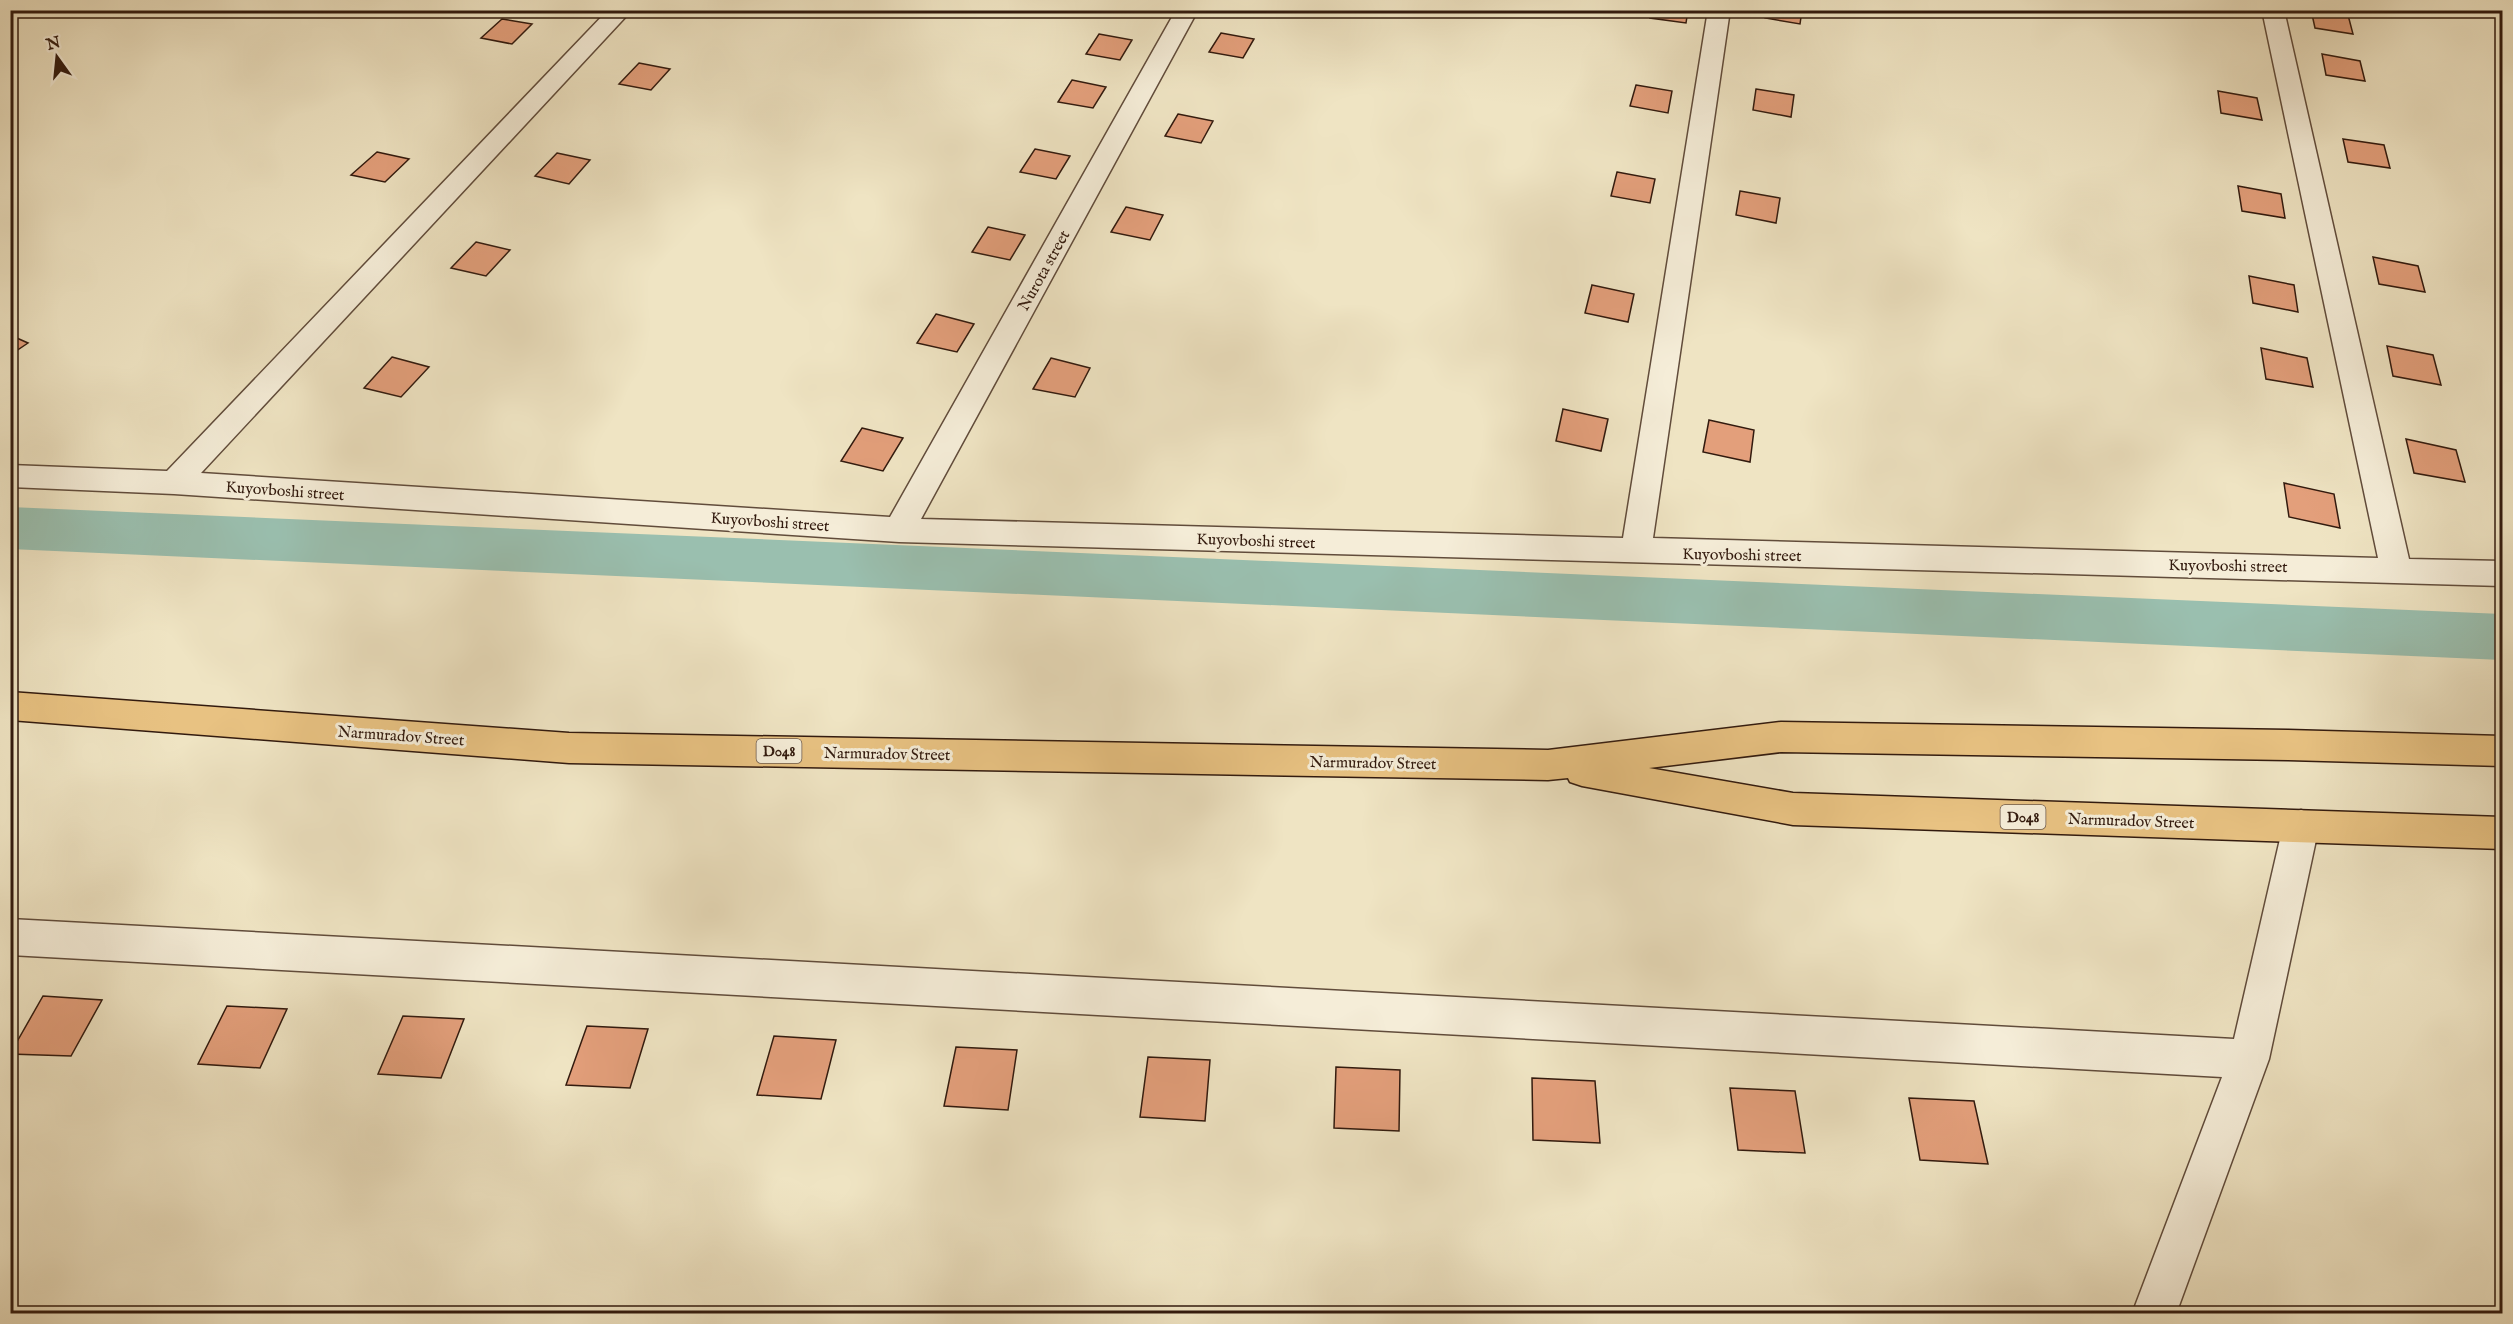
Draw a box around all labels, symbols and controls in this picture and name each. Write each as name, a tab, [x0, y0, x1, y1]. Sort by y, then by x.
north arrow	[27, 27, 87, 87]
text: N	[43, 33, 63, 56]
street label: Nurota street	[1014, 227, 1075, 315]
street label: Kuyovboshi street	[225, 478, 346, 506]
street label: Kuyovboshi street	[710, 509, 831, 537]
street label: Kuyovboshi street	[1196, 530, 1316, 554]
street label: Kuyovboshi street	[1682, 545, 1802, 567]
street label: Kuyovboshi street	[2168, 556, 2288, 578]
street label: Narmuradov Street	[337, 723, 465, 751]
road number: D048	[756, 739, 802, 763]
street label: Narmuradov Street	[823, 744, 951, 766]
street label: Narmuradov Street	[1309, 753, 1437, 775]
road number: D048	[2000, 805, 2046, 829]
street label: Narmuradov Street	[2067, 810, 2195, 834]

